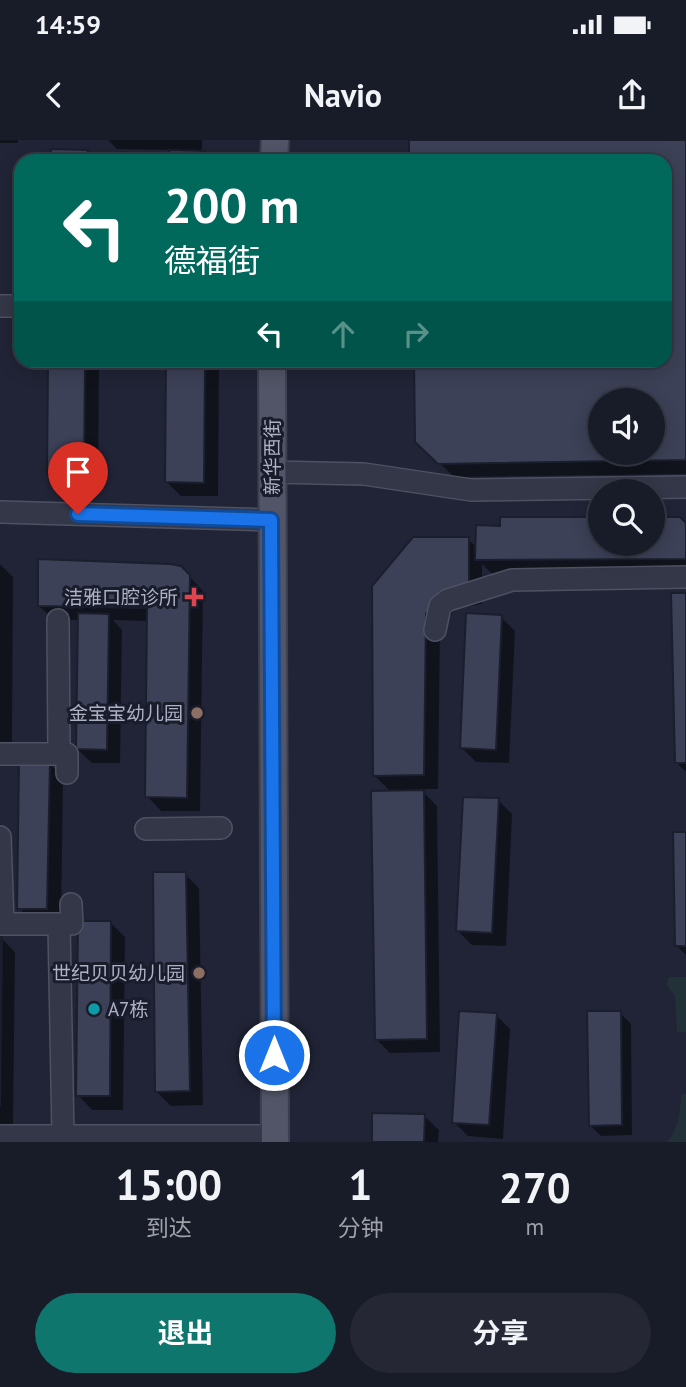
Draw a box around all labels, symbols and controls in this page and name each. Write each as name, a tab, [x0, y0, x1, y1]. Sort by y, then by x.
text: 14:59	[35, 8, 101, 41]
text: Navio	[304, 74, 382, 116]
icon: back	[35, 76, 73, 114]
icon: share	[613, 76, 651, 114]
text: 200 m	[164, 173, 299, 237]
icon: left	[49, 182, 140, 273]
text: 德福街	[164, 239, 260, 281]
icon: left	[251, 315, 289, 353]
icon: ahead	[324, 315, 362, 353]
icon: right	[397, 315, 435, 353]
map controls	[588, 388, 665, 556]
button: sound	[588, 388, 665, 465]
street label: 新华西街	[260, 419, 284, 495]
pin	[48, 442, 108, 514]
icon: arrive	[59, 453, 97, 491]
button: search	[588, 479, 665, 556]
place label: 洁雅口腔诊所	[64, 585, 178, 609]
marker: 洁雅口腔诊所	[184, 587, 204, 607]
place label: 金宝宝幼儿园	[69, 701, 183, 725]
marker: 金宝宝幼儿园	[189, 705, 205, 721]
place label: 世纪贝贝幼儿园	[52, 961, 185, 985]
marker: 世纪贝贝幼儿园	[191, 965, 207, 981]
place label: A7栋	[108, 997, 148, 1021]
marker: A7栋	[86, 1001, 102, 1017]
position arrow	[237, 1018, 311, 1092]
text: 15:00	[115, 1157, 222, 1212]
text: 1	[349, 1157, 372, 1212]
text: 270	[499, 1160, 570, 1215]
text: m	[525, 1212, 544, 1241]
text: 到达	[146, 1213, 192, 1242]
text: 分钟	[338, 1213, 384, 1242]
button: 退出	[35, 1293, 336, 1373]
button: 分享	[350, 1293, 651, 1373]

